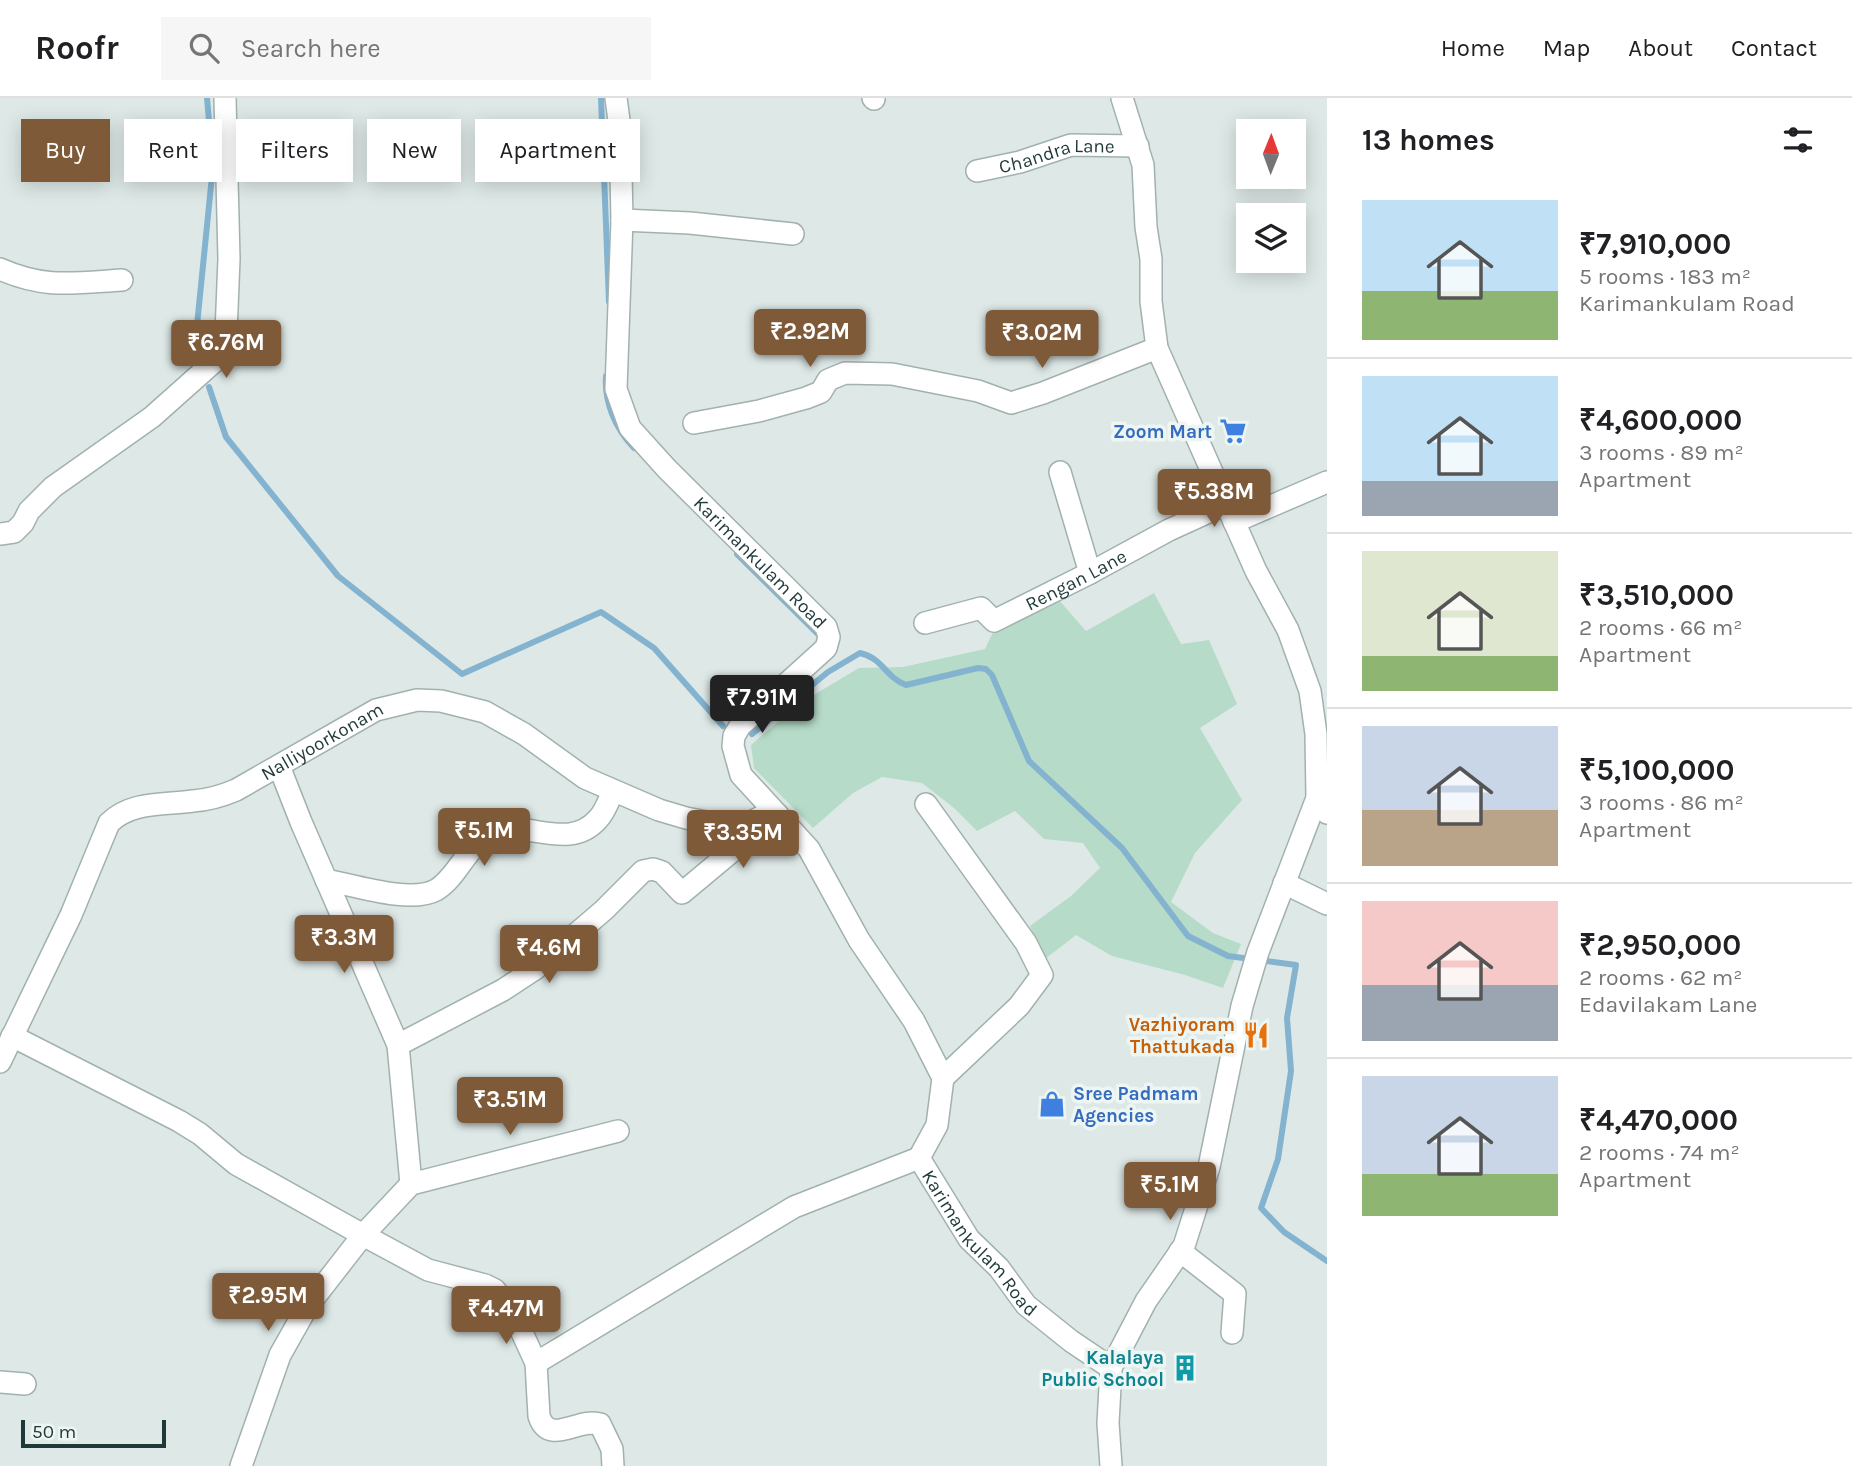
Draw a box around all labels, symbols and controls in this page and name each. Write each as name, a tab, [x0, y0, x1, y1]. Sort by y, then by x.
search box	[161, 17, 651, 80]
text: Roofr	[35, 29, 119, 67]
icon: search	[185, 29, 223, 67]
text: Search here	[241, 33, 381, 64]
text: Home	[1441, 34, 1505, 62]
text: Map	[1543, 34, 1590, 62]
text: About	[1628, 34, 1693, 62]
text: Contact	[1731, 34, 1817, 62]
chip: Buy	[21, 119, 110, 182]
chip: Rent	[124, 119, 222, 182]
chip: Filters	[236, 119, 353, 182]
chip: New	[367, 119, 461, 182]
chip: Apartment	[475, 119, 640, 182]
north arrow	[1236, 119, 1306, 189]
map controls	[1236, 119, 1306, 273]
icon: filters	[1779, 121, 1817, 159]
text: 13 homes	[1362, 122, 1495, 158]
street label: Chandra Lane	[997, 135, 1115, 178]
button: layers	[1236, 203, 1306, 273]
text: ₹7,910,000	[1579, 226, 1731, 262]
icon: home	[1418, 228, 1502, 312]
text: 5 rooms · 183 m²	[1579, 263, 1751, 290]
text: Karimankulam Road	[1579, 290, 1795, 317]
pin: ₹2.92M	[753, 310, 867, 369]
pin: ₹3.02M	[985, 310, 1099, 370]
text: ₹2.92M	[770, 318, 850, 345]
text: ₹3.02M	[1002, 319, 1082, 346]
pin: ₹6.76M	[169, 320, 283, 380]
text: ₹6.76M	[187, 329, 265, 356]
text: ₹4,600,000	[1579, 402, 1742, 438]
icon: home	[1418, 404, 1502, 488]
supermarket icon: Zoom Mart	[1218, 416, 1248, 446]
place label: Zoom Mart	[1113, 421, 1212, 443]
text: 3 rooms · 89 m²	[1579, 439, 1744, 466]
text: Apartment	[1579, 466, 1691, 493]
pin: ₹5.38M	[1157, 470, 1271, 529]
text: ₹5.38M	[1174, 478, 1254, 505]
street label: Karimankulam Road	[689, 492, 831, 633]
street label: Rengan Lane	[1022, 545, 1131, 615]
text: ₹3,510,000	[1579, 577, 1734, 613]
icon: home	[1418, 579, 1502, 663]
text: 2 rooms · 66 m²	[1579, 614, 1742, 641]
text: Apartment	[1579, 641, 1691, 668]
pin: ₹7.91M	[705, 676, 819, 735]
text: ₹7.91M	[726, 684, 798, 711]
street label: Nalliyoorkonam	[257, 698, 387, 785]
text: ₹5,100,000	[1579, 752, 1734, 788]
icon: home	[1418, 754, 1502, 838]
text: 3 rooms · 86 m²	[1579, 789, 1744, 816]
pin: ₹5.1M	[435, 808, 533, 868]
pin: ₹3.35M	[686, 810, 800, 870]
text: Apartment	[1579, 816, 1691, 843]
text: ₹5.1M	[454, 817, 514, 844]
text: ₹3.35M	[703, 819, 783, 846]
pin: ₹3.3M	[295, 916, 393, 975]
text: ₹3.3M	[311, 924, 377, 951]
pin: ₹4.6M	[500, 926, 598, 985]
text: ₹2,950,000	[1579, 927, 1741, 963]
icon: home	[1418, 929, 1502, 1013]
text: ₹4.6M	[516, 934, 582, 961]
text: 2 rooms · 62 m²	[1579, 964, 1743, 991]
text: Edavilakam Lane	[1579, 991, 1757, 1018]
place label: Vazhiyoram Thattukada	[1129, 1014, 1235, 1058]
restaurant icon: Vazhiyoram Thattukada	[1241, 1020, 1271, 1050]
pin: ₹3.51M	[453, 1077, 567, 1137]
place label: Sree Padmam Agencies	[1073, 1083, 1199, 1127]
text: ₹3.51M	[473, 1086, 547, 1113]
shop icon: Sree Padmam Agencies	[1037, 1089, 1067, 1119]
text: ₹4,470,000	[1579, 1102, 1738, 1138]
icon: home	[1418, 1104, 1502, 1188]
text: 2 rooms · 74 m²	[1579, 1139, 1740, 1166]
pin: ₹5.1M	[1121, 1162, 1219, 1222]
street label: Karimankulam Road	[917, 1166, 1041, 1321]
text: Apartment	[1579, 1166, 1691, 1193]
text: ₹5.1M	[1140, 1171, 1200, 1198]
pin: ₹2.95M	[211, 1274, 325, 1333]
text: ₹2.95M	[228, 1282, 308, 1309]
pin: ₹4.47M	[449, 1286, 563, 1346]
text: ₹4.47M	[467, 1295, 545, 1322]
place label: Kalalaya Public School	[1041, 1347, 1164, 1391]
building icon: Kalalaya Public School	[1170, 1353, 1200, 1383]
scale bar	[21, 1417, 166, 1449]
text: 50 m	[32, 1421, 76, 1443]

